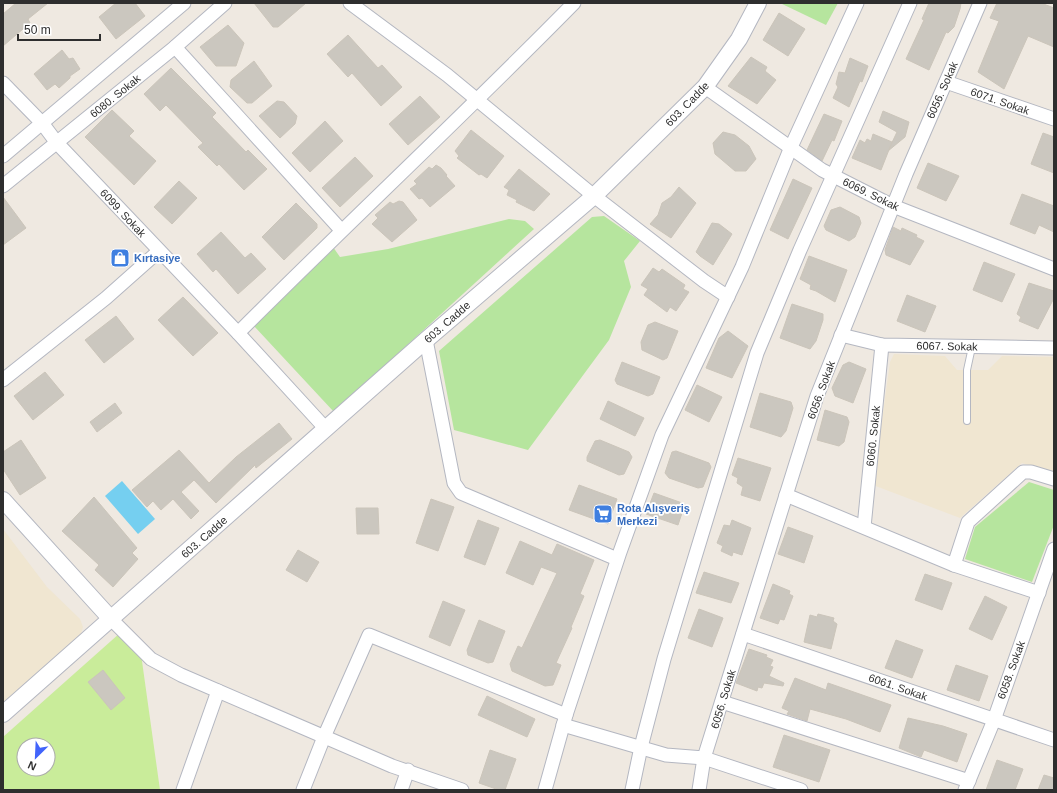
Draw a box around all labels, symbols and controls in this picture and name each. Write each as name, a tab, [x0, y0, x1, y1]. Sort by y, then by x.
scale bar	[18, 16, 100, 42]
text: 50 m	[24, 23, 51, 37]
street label: 6056. Sokak	[924, 59, 960, 120]
street label: 6080. Sokak	[87, 72, 143, 120]
street label: 603. Cadde	[663, 79, 711, 129]
street label: 6071. Sokak	[969, 85, 1031, 117]
street label: 6069. Sokak	[841, 175, 902, 213]
street label: 6099. Sokak	[98, 187, 149, 240]
shop icon: Kırtasiye	[109, 247, 131, 269]
place label: Kırtasiye	[134, 252, 180, 264]
street label: 603. Cadde	[422, 299, 472, 345]
street label: 6067. Sokak	[916, 339, 978, 353]
street label: 6056. Sokak	[805, 359, 837, 421]
street label: 6060. Sokak	[864, 404, 882, 467]
place label: Rota Alışveriş Merkezi	[617, 502, 690, 527]
supermarket icon: Rota Alışveriş Merkezi	[592, 503, 614, 525]
street label: 603. Cadde	[179, 514, 229, 560]
street label: 6058. Sokak	[995, 639, 1027, 701]
street label: 6056. Sokak	[708, 668, 738, 730]
street label: 6061. Sokak	[867, 671, 929, 703]
north arrow	[16, 737, 56, 777]
text: N	[26, 759, 38, 773]

